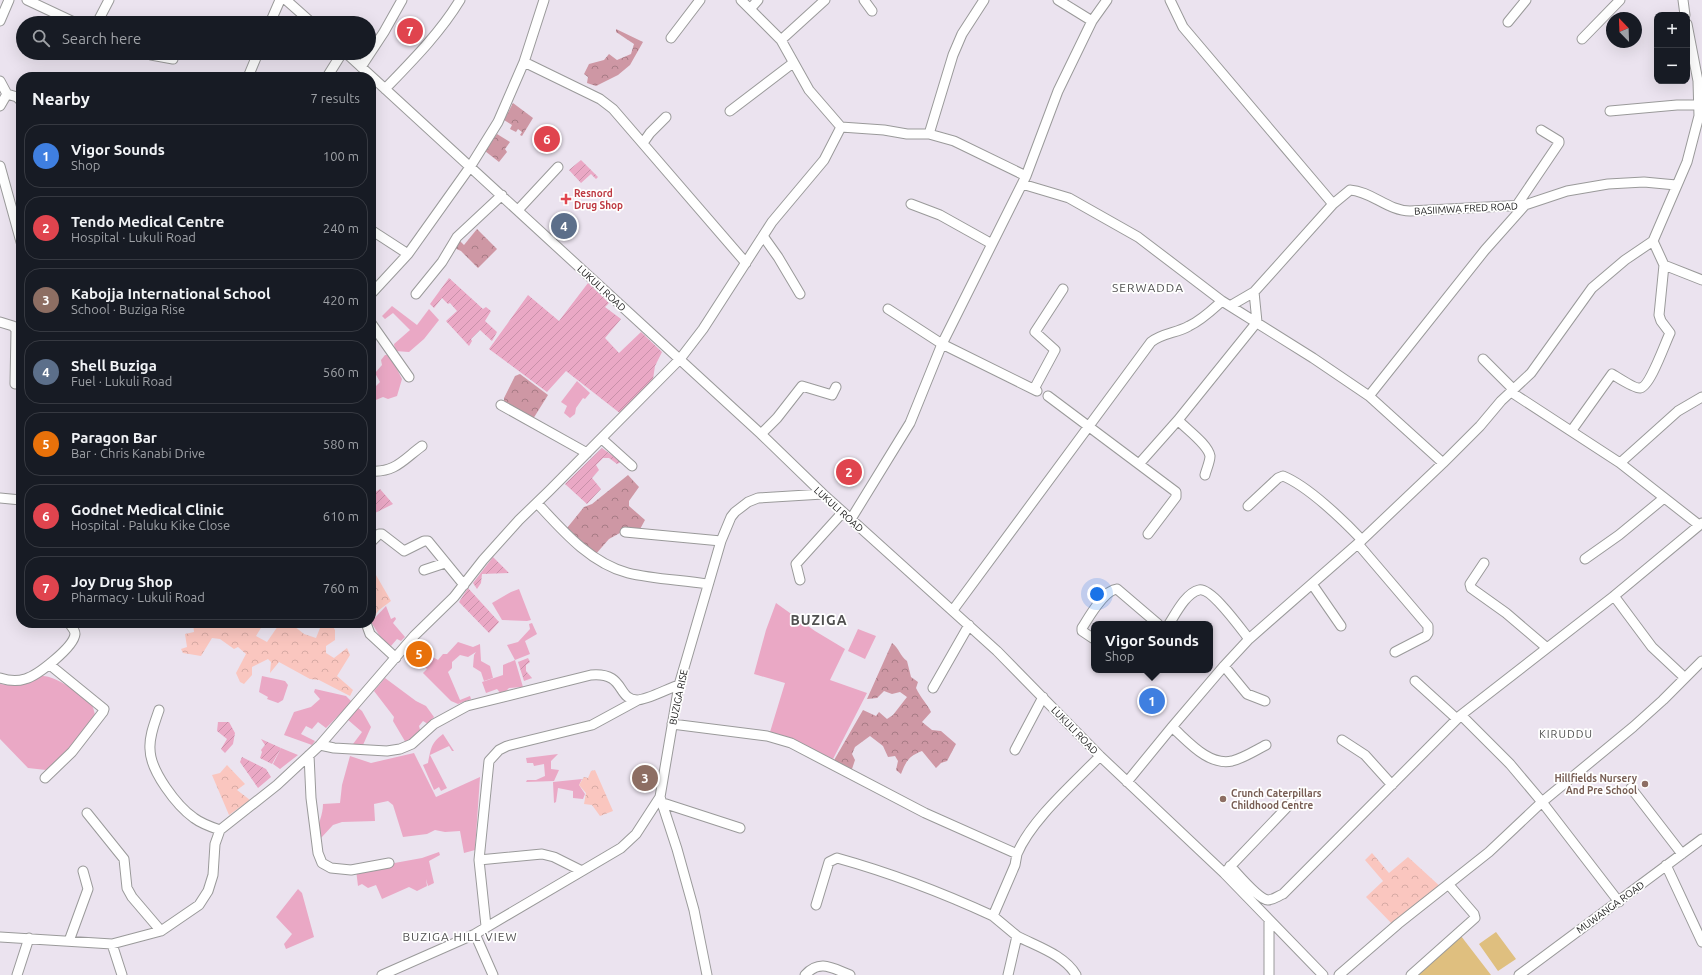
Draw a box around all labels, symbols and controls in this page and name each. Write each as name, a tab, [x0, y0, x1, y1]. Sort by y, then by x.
north arrow	[1606, 12, 1642, 48]
map controls	[1654, 12, 1690, 84]
button: +	[1654, 12, 1690, 48]
search box	[16, 16, 376, 60]
pin: 7	[397, 16, 423, 46]
icon: search	[30, 27, 52, 49]
text: Search here	[62, 30, 141, 47]
button: −	[1654, 48, 1690, 84]
text: Nearby	[32, 89, 90, 108]
text: 7 results	[310, 91, 360, 105]
pin: 6	[534, 124, 560, 154]
text: Vigor Sounds	[71, 141, 165, 158]
text: 1	[42, 149, 50, 163]
text: 100 m	[323, 149, 359, 163]
text: Shop	[71, 158, 100, 172]
place label: Resnord Drug Shop	[574, 188, 623, 211]
marker: Resnord Drug Shop	[561, 194, 571, 204]
street label: BASIIMWA FRED ROAD	[1414, 200, 1518, 217]
pin: 4	[551, 211, 577, 241]
text: Tendo Medical Centre	[71, 213, 224, 230]
text: 2	[42, 221, 50, 235]
text: 240 m	[323, 221, 359, 235]
text: Hospital · Lukuli Road	[71, 230, 196, 244]
street label: LUKULI ROAD	[575, 263, 628, 314]
district label: SERWADDA	[1112, 281, 1184, 294]
text: Kabojja International School	[71, 285, 271, 302]
text: 3	[42, 293, 50, 307]
text: 420 m	[323, 293, 359, 307]
text: School · Buziga Rise	[71, 302, 185, 316]
text: Shell Buziga	[71, 357, 157, 374]
text: 4	[42, 365, 50, 379]
text: 560 m	[323, 365, 359, 379]
text: Fuel · Lukuli Road	[71, 374, 172, 388]
text: Paragon Bar	[71, 429, 157, 446]
text: 5	[42, 437, 50, 451]
text: 580 m	[323, 437, 359, 451]
text: Bar · Chris Kanabi Drive	[71, 446, 205, 460]
pin: 2	[836, 457, 862, 487]
street label: LUKULI ROAD	[812, 484, 865, 534]
text: Godnet Medical Clinic	[71, 501, 224, 518]
text: 6	[42, 509, 50, 523]
text: 610 m	[323, 509, 359, 523]
text: Hospital · Paluku Kike Close	[71, 518, 230, 532]
text: Joy Drug Shop	[71, 573, 173, 590]
text: 7	[42, 581, 50, 595]
text: 760 m	[323, 581, 359, 595]
your location	[1087, 584, 1107, 604]
text: Pharmacy · Lukuli Road	[71, 590, 205, 604]
district label: BUZIGA	[790, 612, 848, 628]
popup	[1091, 621, 1213, 673]
text: Vigor Sounds	[1105, 632, 1199, 649]
pin: 5	[406, 639, 432, 669]
text: Shop	[1105, 649, 1134, 663]
street label: BUZIGA RISE	[667, 668, 690, 726]
pin: 1	[1139, 686, 1165, 716]
street label: LUKULI ROAD	[1049, 704, 1100, 757]
district label: KIRUDDU	[1539, 728, 1593, 740]
pin: 3	[632, 763, 658, 793]
place label: Hillfields Nursery And Pre School	[1555, 773, 1638, 796]
marker: Hillfields Nursery And Pre School	[1640, 779, 1650, 789]
place label: Crunch Caterpillars Childhood Centre	[1231, 788, 1322, 811]
marker: Crunch Caterpillars Childhood Centre	[1218, 794, 1228, 804]
street label: MUWANGA ROAD	[1574, 879, 1646, 936]
district label: BUZIGA HILL VIEW	[402, 930, 518, 943]

